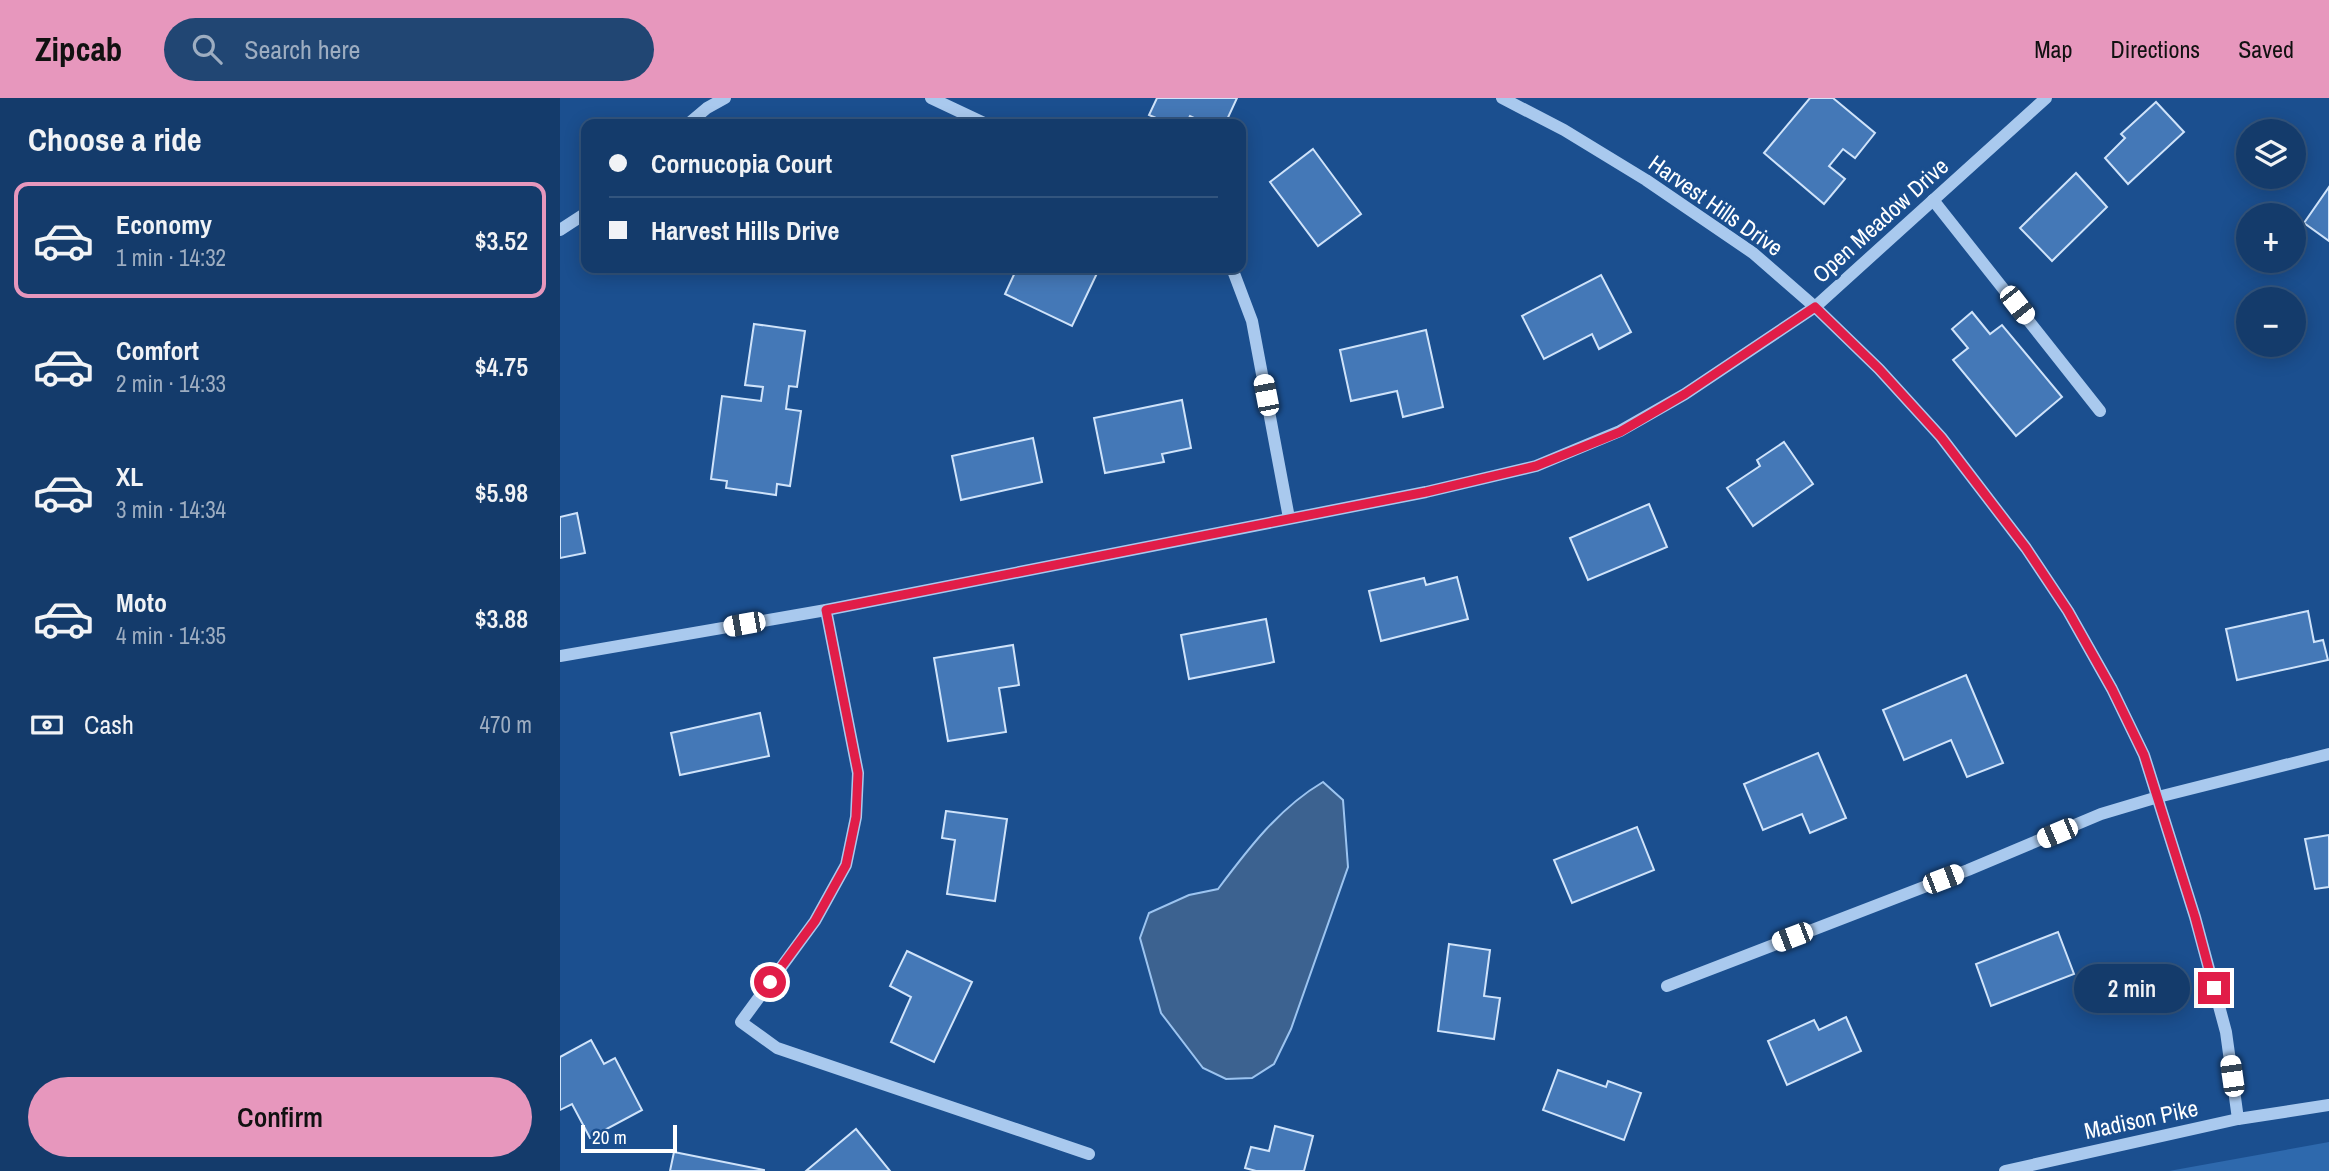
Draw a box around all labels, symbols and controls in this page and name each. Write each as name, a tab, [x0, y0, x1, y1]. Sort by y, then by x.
search box	[164, 18, 654, 81]
text: Zipcab	[35, 27, 122, 71]
icon: search	[188, 30, 226, 68]
text: Search here	[244, 32, 360, 67]
text: Map	[2034, 33, 2072, 65]
text: Directions	[2110, 33, 2200, 65]
text: Saved	[2238, 33, 2294, 65]
text: Choose a ride	[28, 118, 202, 161]
map controls	[2236, 119, 2306, 357]
button: layers	[2236, 119, 2306, 189]
text: Cornucopia Court	[651, 146, 832, 181]
street label: Harvest Hills Drive	[1643, 147, 1789, 263]
street label: Open Meadow Drive	[1805, 151, 1955, 289]
button: +	[2236, 203, 2306, 273]
text: Economy	[116, 207, 212, 242]
icon: car	[32, 209, 95, 272]
text: Harvest Hills Drive	[651, 213, 839, 248]
text: $3.52	[475, 223, 528, 258]
text: 1 min · 14:32	[116, 242, 226, 273]
car	[1996, 282, 2039, 328]
button: −	[2236, 287, 2306, 357]
text: Comfort	[116, 333, 199, 368]
icon: car	[32, 335, 95, 398]
text: $4.75	[475, 349, 528, 384]
text: 2 min · 14:33	[116, 368, 226, 399]
car	[1252, 372, 1281, 418]
text: XL	[116, 459, 143, 494]
icon: car	[32, 461, 95, 524]
text: $5.98	[475, 475, 528, 510]
text: 3 min · 14:34	[116, 494, 226, 525]
text: Moto	[116, 585, 167, 620]
icon: car	[32, 587, 95, 650]
text: $3.88	[475, 601, 528, 636]
car	[722, 610, 767, 638]
text: 4 min · 14:35	[116, 620, 226, 651]
icon: cash	[28, 706, 66, 744]
text: Cash	[84, 707, 134, 742]
text: 470 m	[480, 709, 532, 740]
car	[2034, 815, 2081, 851]
car	[1920, 862, 1967, 896]
car	[1769, 920, 1816, 954]
callout: 2 min	[2074, 964, 2190, 1012]
route start	[754, 966, 786, 998]
route end	[2198, 972, 2230, 1004]
text: 2 min	[2108, 973, 2156, 1004]
car	[2219, 1054, 2246, 1098]
button: Confirm	[28, 1077, 532, 1157]
street label: Madison Pike	[2081, 1092, 2201, 1146]
scale bar	[581, 1122, 677, 1154]
text: 20 m	[592, 1124, 627, 1150]

